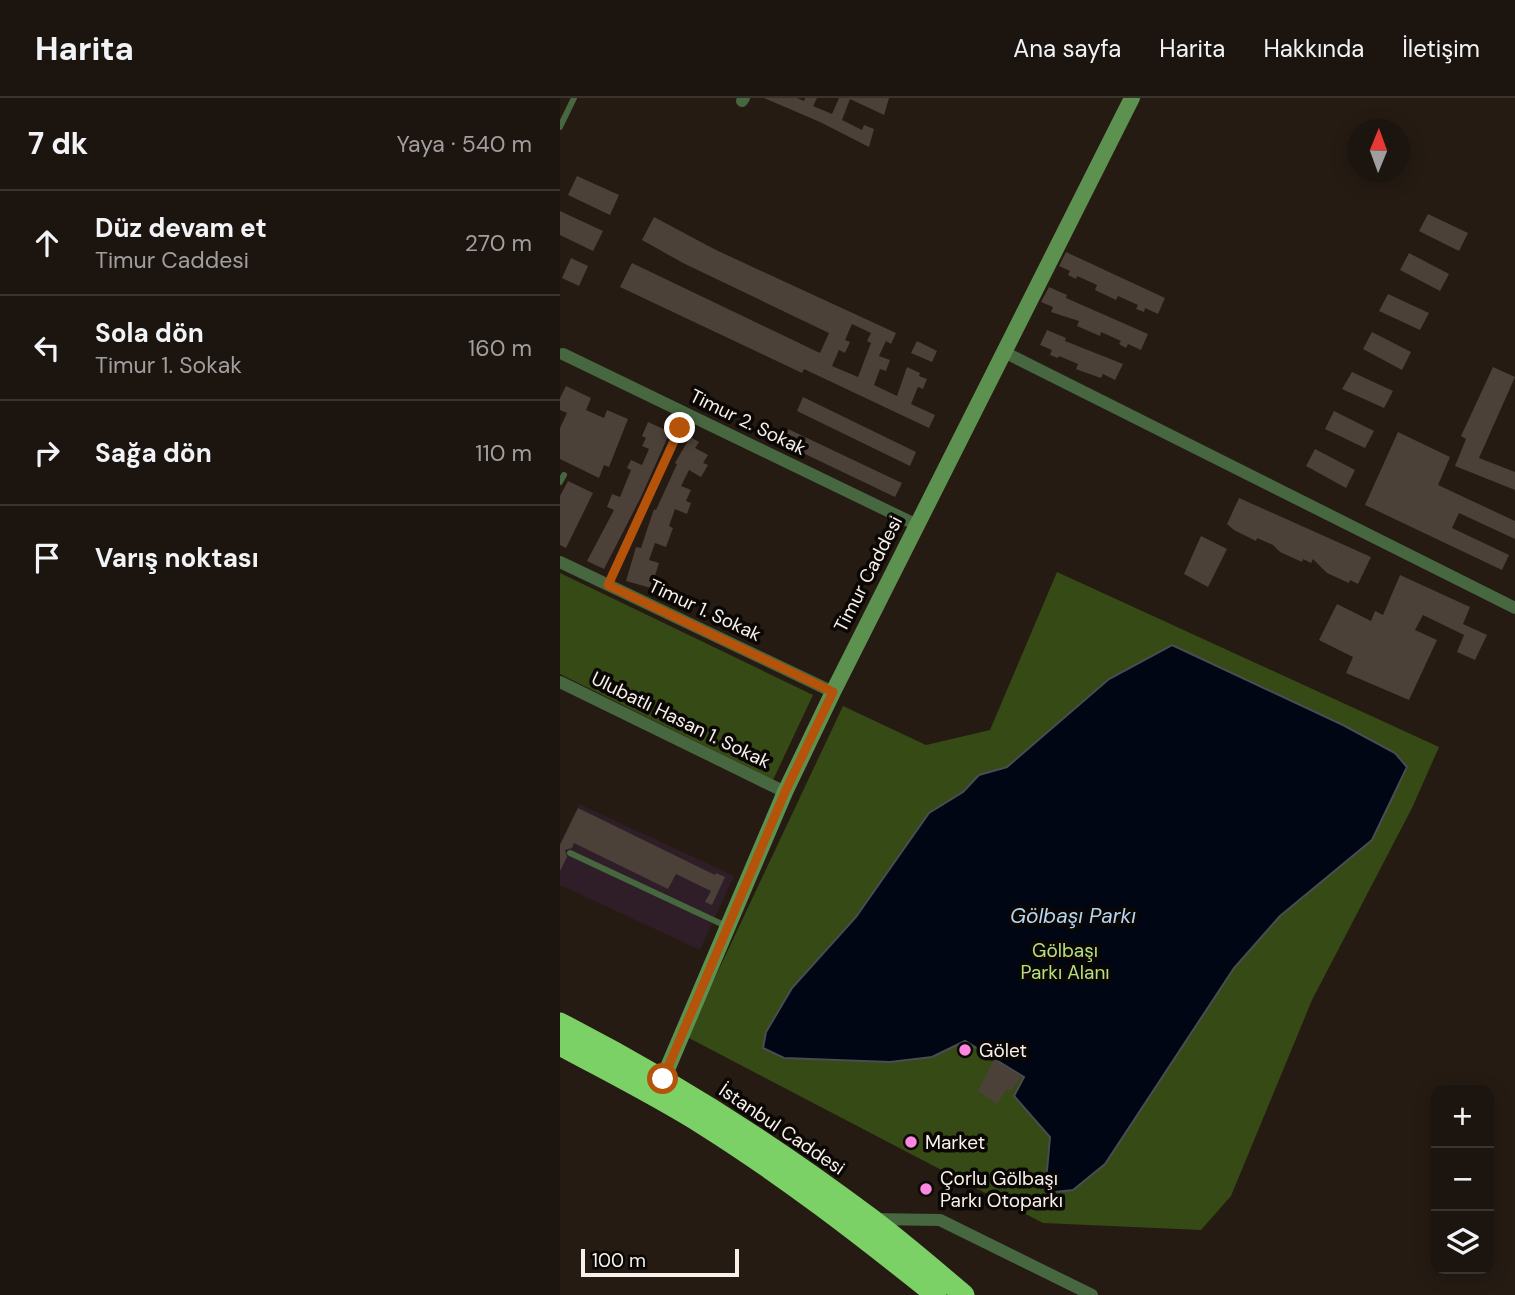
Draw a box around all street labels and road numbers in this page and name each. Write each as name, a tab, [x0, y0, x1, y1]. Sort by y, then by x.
street label: Timur 2. Sokak	[686, 383, 811, 461]
street label: Timur Caddesi	[828, 512, 908, 636]
street label: Timur 1. Sokak	[645, 573, 766, 647]
street label: Ulubatlı Hasan 1. Sokak	[587, 666, 775, 774]
street label: İstanbul Caddesi	[714, 1078, 850, 1180]

